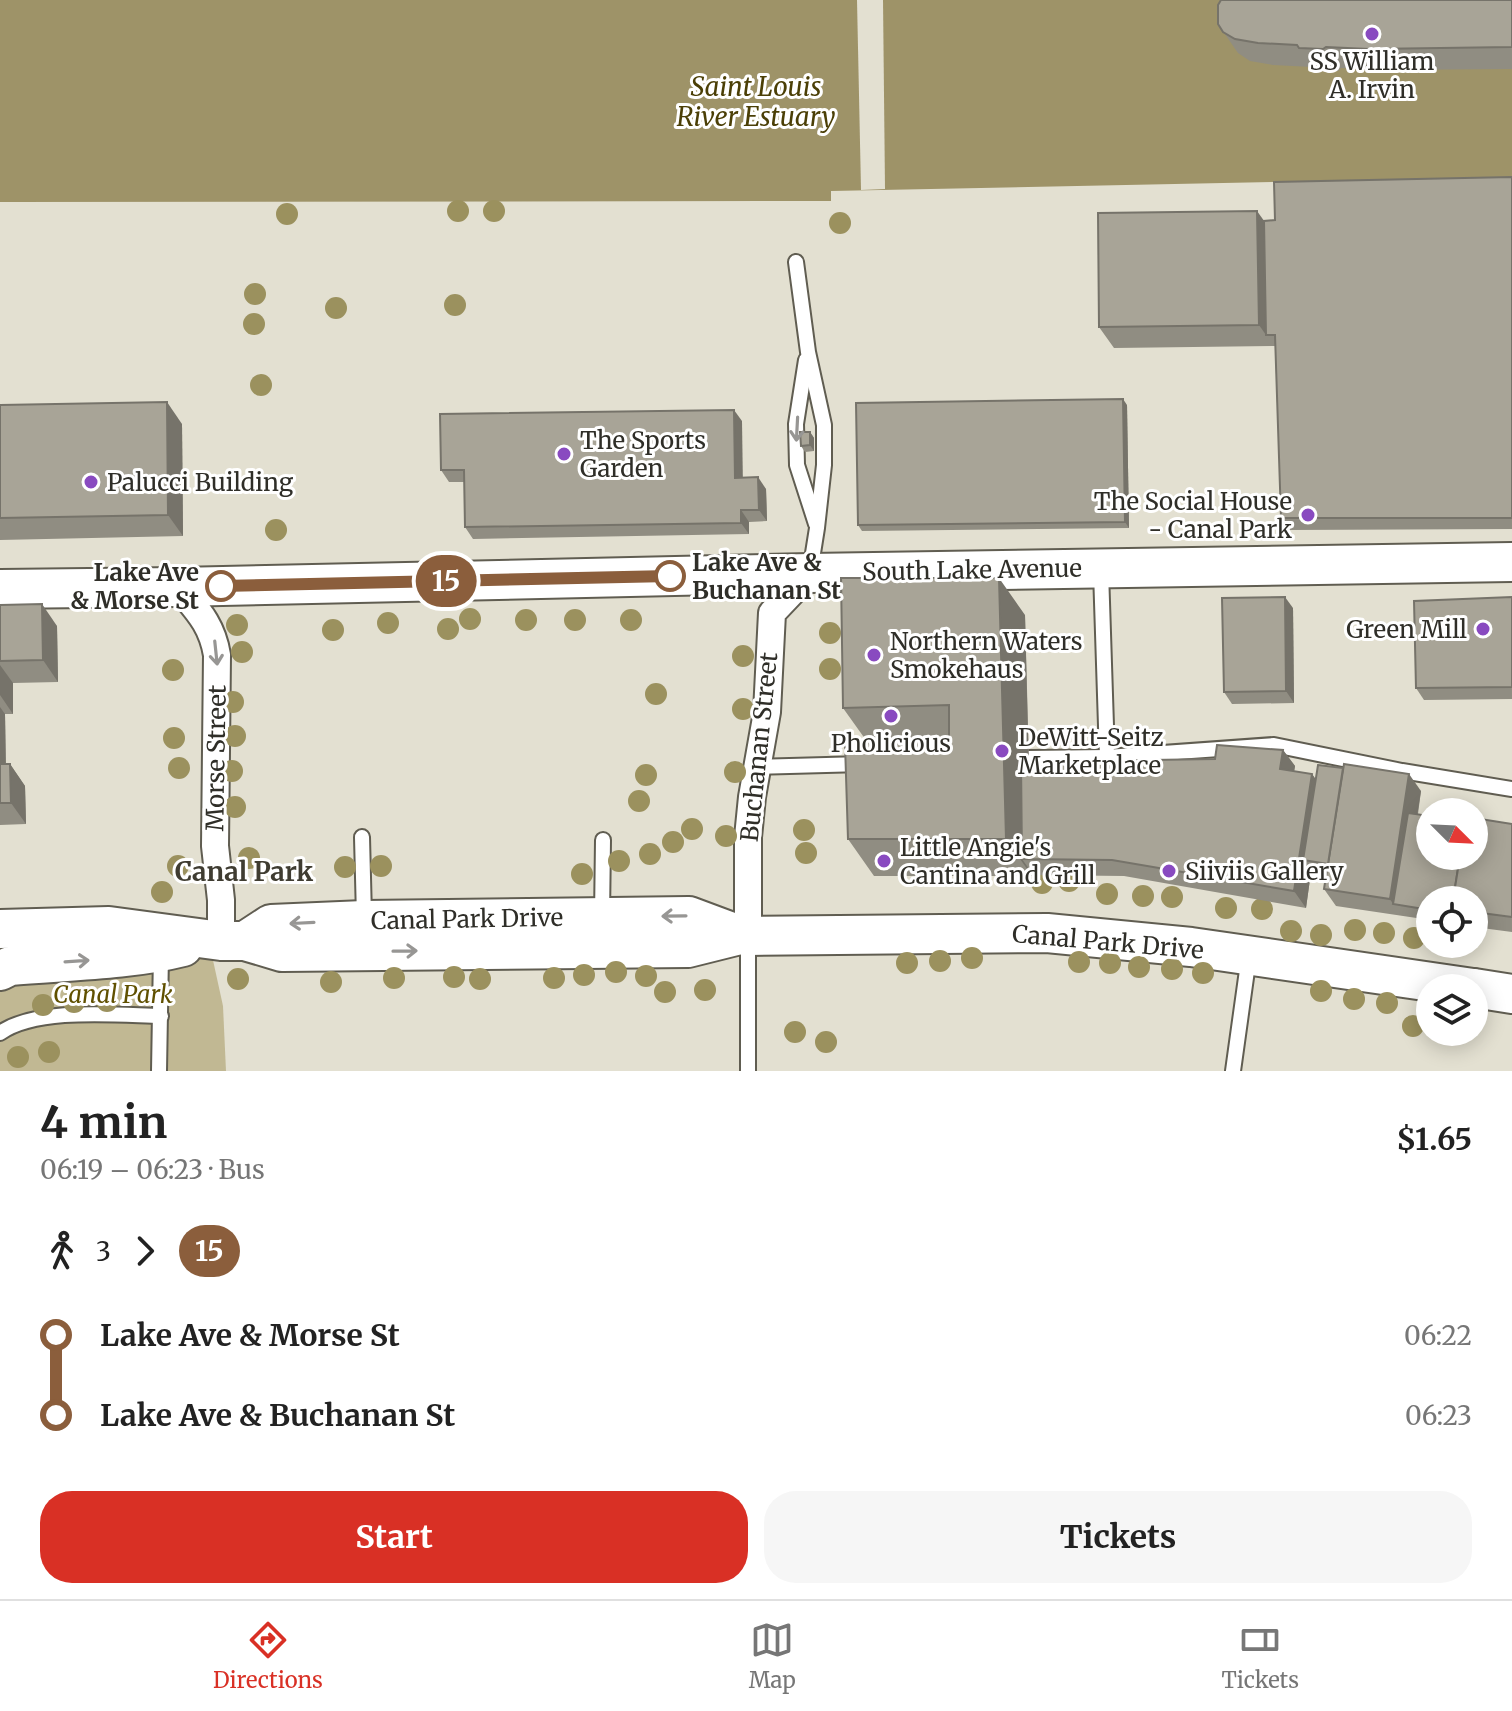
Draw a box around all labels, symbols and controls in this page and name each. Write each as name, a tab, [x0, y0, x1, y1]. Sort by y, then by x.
marker: SS William A. Irvin	[1363, 25, 1381, 43]
place label: SS William A. Irvin	[1310, 46, 1435, 105]
water label: Saint Louis River Estuary	[677, 70, 835, 133]
one-way arrow	[789, 415, 804, 442]
place label: The Sports Garden	[580, 425, 706, 484]
marker: The Sports Garden	[555, 445, 573, 463]
place label: Palucci Building	[107, 467, 294, 498]
marker: Palucci Building	[82, 473, 100, 491]
place label: The Social House - Canal Park	[1094, 486, 1293, 545]
marker: The Social House - Canal Park	[1299, 506, 1317, 524]
place label: Lake Ave & Buchanan St	[692, 547, 841, 606]
street label: South Lake Avenue	[862, 553, 1082, 587]
line badge: 15	[410, 555, 482, 607]
place label: Lake Ave & Morse St	[70, 557, 199, 616]
marker: Lake Ave & Buchanan St	[655, 561, 685, 591]
text: 15	[432, 563, 460, 599]
marker: Lake Ave & Morse St	[206, 571, 236, 601]
place label: Green Mill	[1346, 614, 1467, 645]
marker: Green Mill	[1474, 620, 1492, 638]
place label: Northern Waters Smokehaus	[890, 626, 1082, 685]
one-way arrow	[208, 639, 223, 666]
marker: Northern Waters Smokehaus	[865, 646, 883, 664]
street label: Buchanan Street	[734, 650, 784, 843]
street label: Morse Street	[199, 684, 233, 832]
marker: Pholicious	[882, 707, 900, 725]
place label: DeWitt-Seitz Marketplace	[1018, 722, 1164, 781]
place label: Pholicious	[831, 728, 951, 759]
marker: DeWitt-Seitz Marketplace	[993, 742, 1011, 760]
north arrow	[1416, 798, 1488, 870]
map controls	[1416, 798, 1488, 1046]
place label: Little Angie's Cantina and Grill	[900, 832, 1095, 891]
marker: Little Angie's Cantina and Grill	[875, 852, 893, 870]
district label: Canal Park	[175, 855, 313, 888]
place label: Siiviis Gallery	[1185, 856, 1344, 887]
marker: Siiviis Gallery	[1160, 862, 1178, 880]
button: locate	[1416, 886, 1488, 958]
street label: Canal Park Drive	[371, 902, 563, 936]
one-way arrow	[661, 908, 688, 924]
one-way arrow	[289, 915, 316, 930]
street label: Canal Park Drive	[1011, 918, 1205, 966]
one-way arrow	[391, 943, 418, 959]
one-way arrow	[63, 953, 90, 968]
button: layers	[1416, 974, 1488, 1046]
park label: Canal Park	[53, 979, 173, 1010]
text: 4 min	[40, 1095, 167, 1150]
text: $1.65	[1396, 1120, 1472, 1158]
text: 06:19 – 06:23 · Bus	[40, 1153, 265, 1186]
icon: walk	[40, 1229, 84, 1273]
icon: forward	[123, 1229, 167, 1273]
text: 15	[195, 1233, 224, 1269]
text: 3	[96, 1235, 111, 1268]
text: Lake Ave & Morse St	[100, 1316, 400, 1354]
text: 06:22	[1404, 1319, 1472, 1352]
text: Lake Ave & Buchanan St	[100, 1396, 455, 1434]
text: 06:23	[1405, 1399, 1472, 1432]
button: Start	[40, 1491, 748, 1583]
button: Tickets	[764, 1491, 1472, 1583]
tab: Directions	[213, 1618, 323, 1694]
tab: Map	[749, 1618, 796, 1694]
tab: Tickets	[1221, 1618, 1299, 1694]

